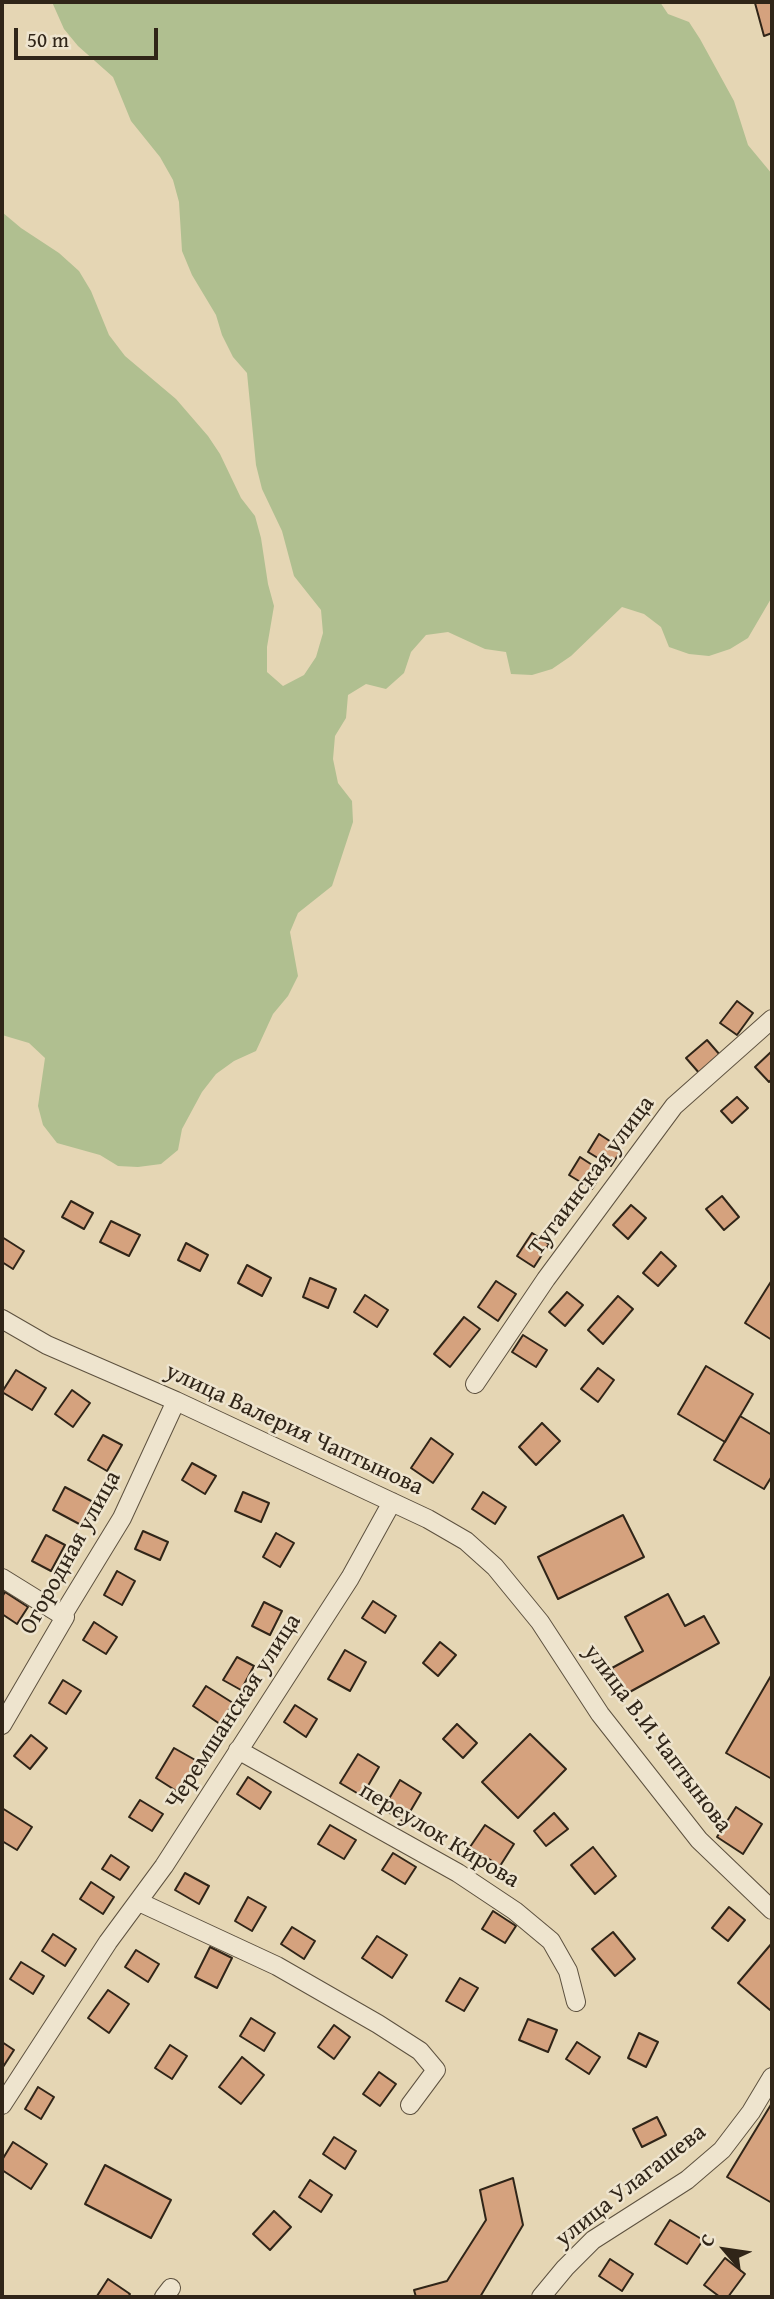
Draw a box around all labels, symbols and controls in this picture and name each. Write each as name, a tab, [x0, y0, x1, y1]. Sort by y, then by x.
scale bar	[18, 14, 161, 58]
text: 50 m	[27, 24, 69, 55]
street label: Тугаинская улица	[523, 1091, 661, 1261]
street label: улица Валерия Чаптынова	[160, 1357, 428, 1503]
street label: Огородная улица	[14, 1466, 128, 1640]
street label: Черемшанская улица	[160, 1609, 308, 1815]
street label: улица В.И.Чаптынова	[577, 1639, 737, 1839]
street label: переулок Кирова	[354, 1777, 524, 1895]
street label: улица Улагашева	[550, 2118, 712, 2254]
north arrow	[690, 2215, 760, 2285]
text: С	[692, 2228, 721, 2251]

